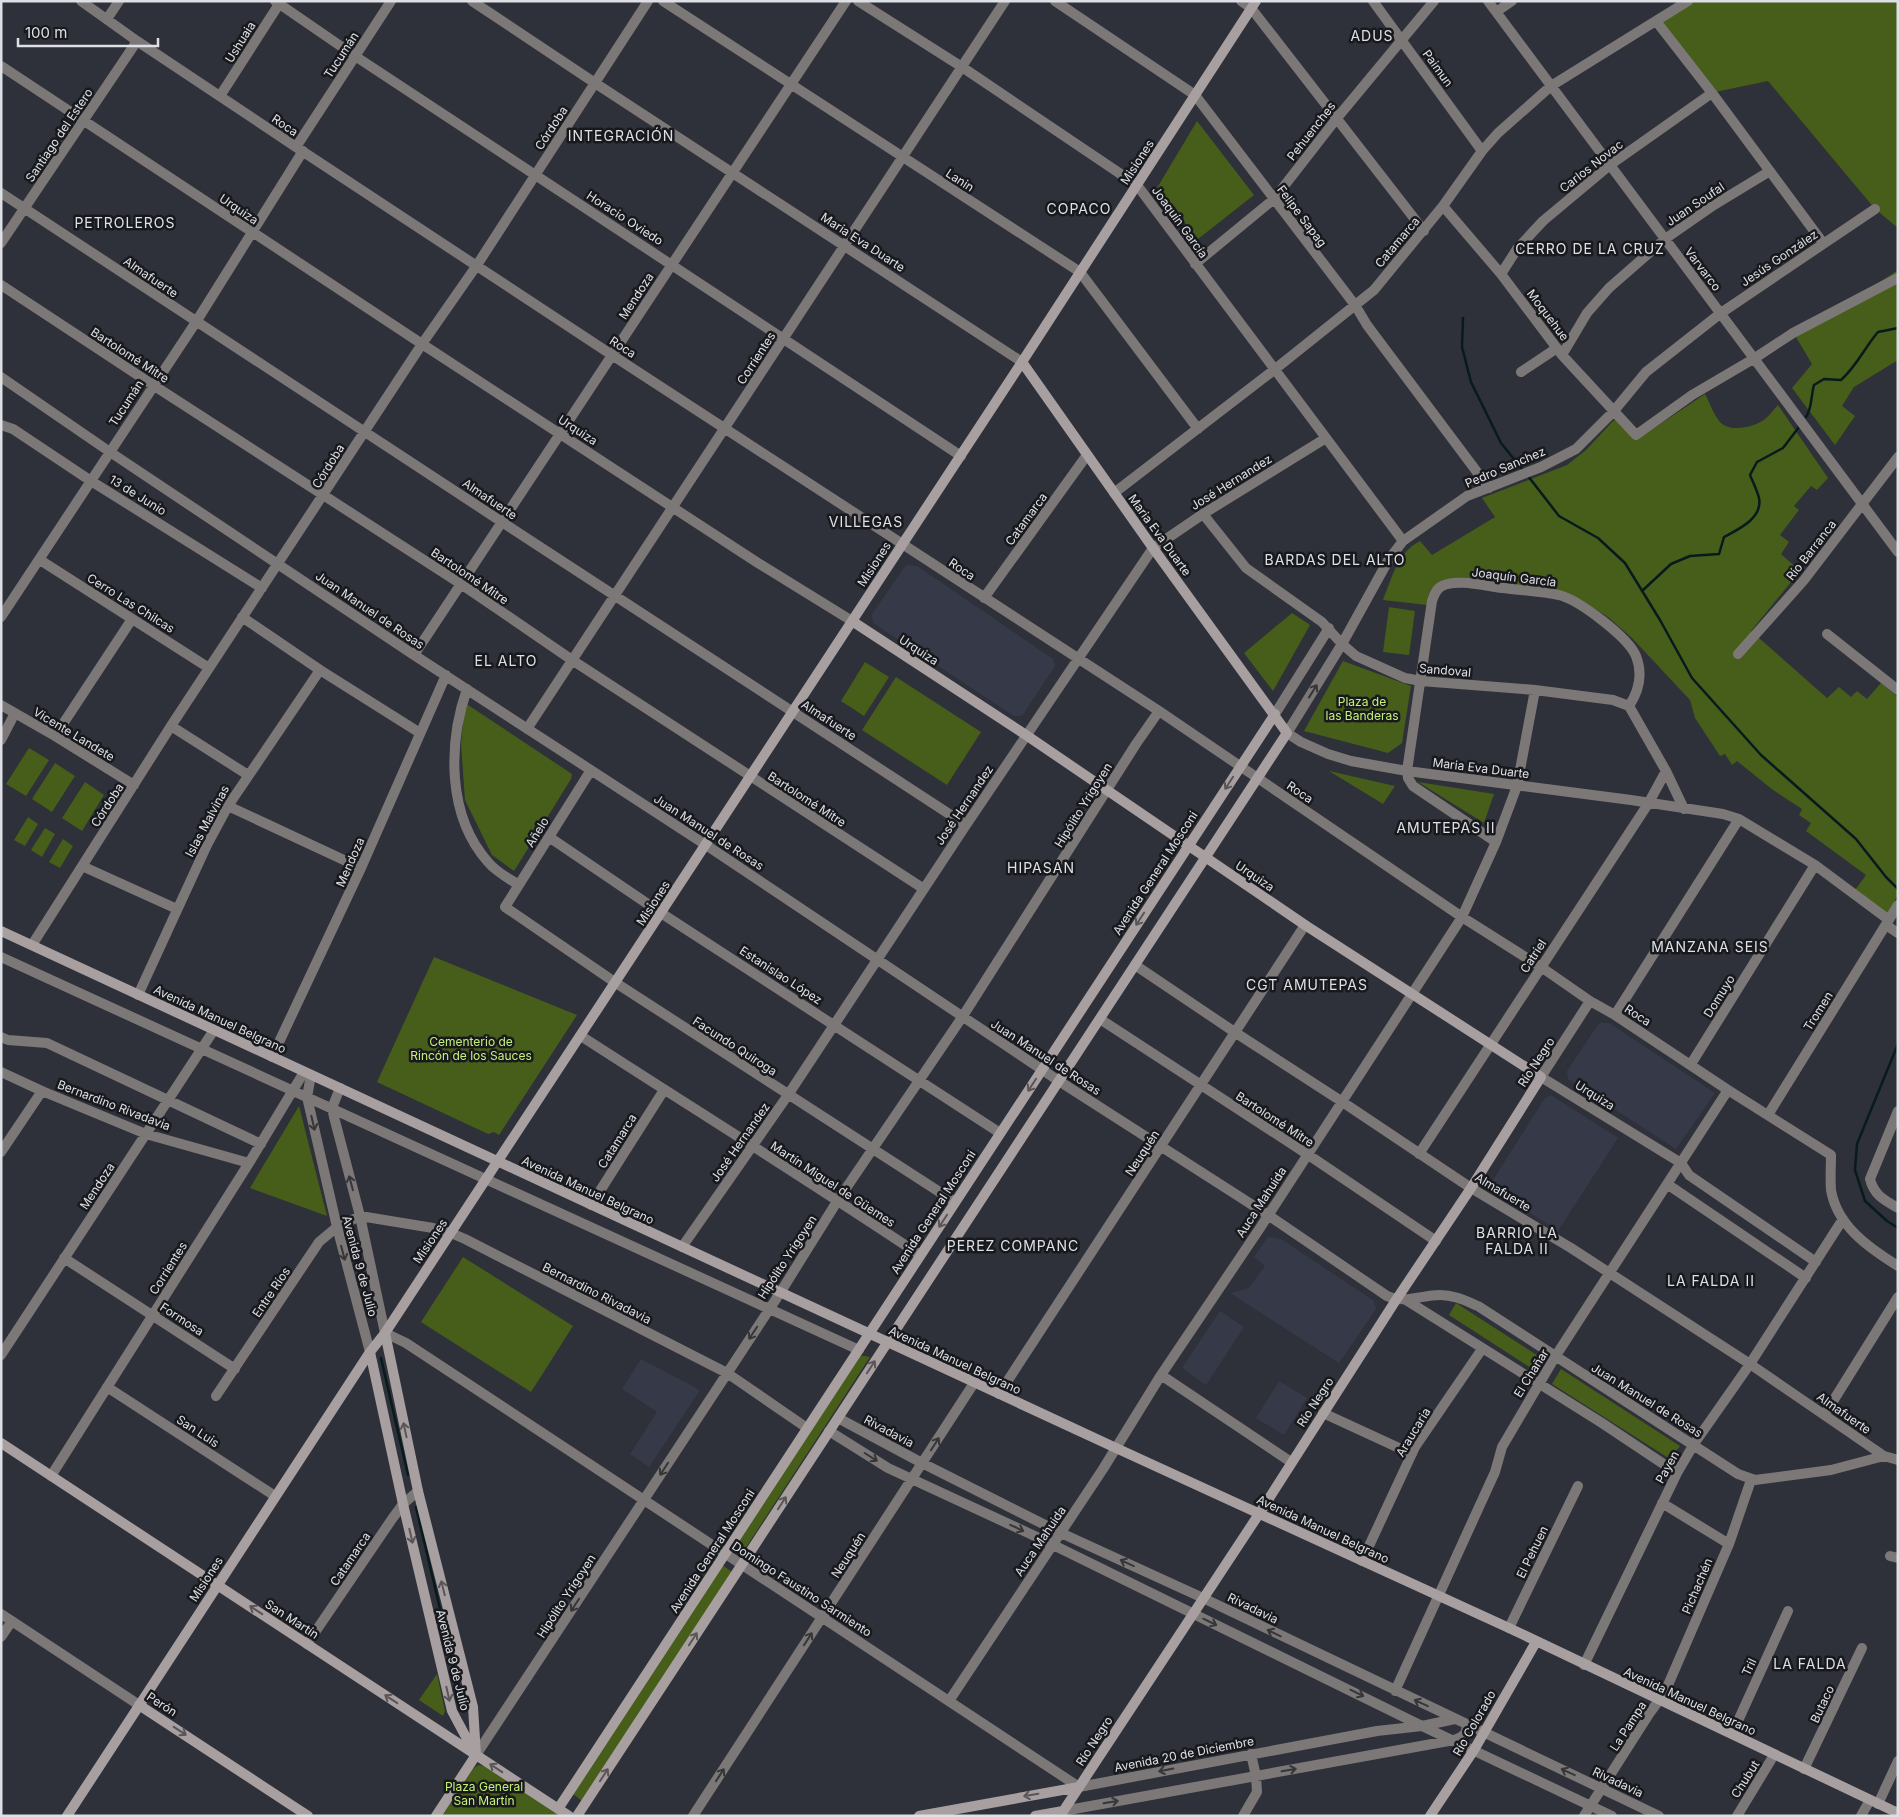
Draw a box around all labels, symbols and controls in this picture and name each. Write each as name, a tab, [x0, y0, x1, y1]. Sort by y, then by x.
scale bar	[18, 15, 158, 47]
street label: Ushuaia	[221, 19, 259, 65]
text: 100 m	[25, 23, 67, 42]
district label: ADUS	[1350, 27, 1394, 44]
street label: Tucumán	[320, 29, 362, 81]
street label: Paimun	[1420, 47, 1456, 89]
street label: Santiago del Estero	[22, 85, 96, 185]
street label: Pehuenches	[1283, 99, 1339, 163]
street label: Córdoba	[531, 103, 571, 153]
street label: Roca	[269, 111, 301, 139]
district label: INTEGRACIÓN	[568, 127, 674, 144]
street label: Misiones	[1117, 137, 1157, 187]
street label: Carlos Novac	[1556, 137, 1626, 195]
street label: Lanin	[943, 165, 977, 195]
street label: Juan Soufal	[1663, 179, 1727, 229]
street label: Felipe Sapag	[1274, 182, 1330, 250]
street label: Joaquín García	[1149, 183, 1211, 261]
street label: Horacio Oviedo	[584, 188, 666, 248]
street label: Urquiza	[217, 190, 261, 228]
district label: COPACO	[1047, 200, 1111, 217]
street label: Maria Eva Duarte	[818, 209, 908, 275]
district label: PETROLEROS	[74, 214, 176, 231]
street label: Catamarca	[1371, 214, 1423, 270]
street label: Jesús González	[1738, 227, 1820, 289]
district label: CERRO DE LA CRUZ	[1515, 240, 1665, 257]
street label: Varvarco	[1682, 244, 1724, 294]
street label: Almafuerte	[121, 253, 181, 301]
street label: Mendoza	[615, 270, 657, 322]
street label: Moquehue	[1524, 286, 1572, 344]
street label: Bartolomé Mitre	[88, 324, 172, 386]
street label: Corrientes	[734, 329, 778, 387]
street label: Roca	[607, 333, 639, 361]
street label: Tucumán	[105, 377, 147, 429]
street label: Urquiza	[555, 412, 601, 448]
street label: Córdoba	[309, 441, 347, 491]
street label: Pedro Sanchez	[1463, 443, 1547, 491]
street label: José Hernandez	[1188, 451, 1274, 513]
street label: 13 de Junio	[107, 472, 169, 518]
street label: Almafuerte	[460, 475, 520, 523]
street label: Catamarca	[1002, 490, 1050, 548]
street label: Maria Eva Duarte	[1125, 491, 1195, 579]
district label: VILLEGAS	[829, 513, 903, 530]
street label: Rio Barranca	[1783, 517, 1839, 583]
street label: Misiones	[854, 539, 894, 589]
street label: Bartolomé Mitre	[428, 545, 512, 607]
district label: BARDAS DEL ALTO	[1265, 551, 1405, 568]
street label: Roca	[946, 555, 978, 583]
street label: Joaquín García	[1471, 564, 1557, 590]
street label: Juan Manuel de Rosas	[313, 568, 427, 652]
street label: Cerro Las Chilcas	[84, 570, 178, 636]
street label: Urquiza	[896, 632, 942, 668]
district label: EL ALTO	[475, 652, 537, 669]
street label: Sandoval	[1418, 660, 1472, 680]
one-way arrow	[1307, 684, 1318, 698]
park label: Plaza de las Banderas	[1326, 694, 1398, 723]
street label: Almafuerte	[799, 697, 859, 743]
street label: Vicente Landete	[31, 704, 117, 764]
street label: Maria Eva Duarte	[1432, 755, 1530, 781]
street label: Hipólito Yrigoyen	[1051, 760, 1115, 850]
street label: José Hernandez	[932, 762, 996, 848]
street label: Bartolomé Mitre	[765, 768, 849, 830]
one-way arrow	[1223, 776, 1233, 790]
street label: Roca	[1284, 778, 1316, 806]
street label: Córdoba	[87, 780, 127, 830]
street label: Islas Malvinas	[182, 782, 232, 860]
street label: Juan Manuel de Rosas	[651, 791, 767, 873]
street label: Avenida General Mosconi	[1109, 808, 1201, 938]
street label: Añelo	[522, 814, 552, 850]
district label: AMUTEPAS II	[1396, 819, 1496, 836]
street label: Mendoza	[332, 835, 368, 889]
street label: Urquiza	[1233, 857, 1277, 895]
district label: HIPASAN	[1007, 859, 1075, 876]
street label: Misiones	[633, 878, 673, 928]
one-way arrow	[1134, 912, 1144, 926]
street label: Catriel	[1517, 936, 1549, 976]
district label: MANZANA SEIS	[1651, 938, 1769, 955]
street label: Estanislao López	[737, 943, 825, 1007]
street label: Domuyo	[1700, 972, 1738, 1020]
district label: CGT AMUTEPAS	[1246, 976, 1368, 993]
street label: Avenida Manuel Belgrano	[152, 982, 288, 1056]
street label: Tromen	[1800, 989, 1836, 1033]
street label: Roca	[1622, 1001, 1654, 1029]
street label: Facundo Quiroga	[690, 1013, 780, 1079]
street label: Juan Manuel de Rosas	[988, 1016, 1104, 1098]
park label: Cementerio de Rincón de los Sauces	[410, 1034, 532, 1063]
street label: Río Negro	[1514, 1034, 1558, 1090]
street label: Bernardino Rivadavia	[55, 1077, 173, 1133]
one-way arrow	[1026, 1077, 1036, 1091]
street label: Urquiza	[1572, 1077, 1618, 1113]
street label: Bartolomé Mitre	[1233, 1088, 1317, 1150]
street label: José Hernandez	[707, 1100, 773, 1184]
street label: Catamarca	[594, 1111, 640, 1171]
one-way arrow	[309, 1114, 318, 1130]
street label: Neuquén	[1122, 1127, 1162, 1179]
street label: Martín Miguel de Güemes	[768, 1138, 898, 1230]
street label: Avenida General Mosconi	[887, 1147, 979, 1277]
street label: Avenida Manuel Belgrano	[520, 1153, 656, 1227]
street label: Mendoza	[76, 1160, 118, 1212]
street label: Auca Mahuida	[1233, 1164, 1289, 1240]
street label: Almafuerte	[1472, 1169, 1534, 1215]
one-way arrow	[346, 1175, 356, 1191]
street label: Hipólito Yrigoyen	[754, 1212, 820, 1302]
one-way arrow	[937, 1213, 947, 1227]
street label: Avenida 9 de Julio	[339, 1214, 381, 1318]
street label: Misiones	[410, 1216, 450, 1266]
district label: BARRIO LA FALDA II	[1476, 1224, 1558, 1257]
district label: PEREZ COMPANC	[947, 1237, 1079, 1254]
street label: Corrientes	[146, 1239, 190, 1297]
one-way arrow	[339, 1244, 349, 1260]
street label: Bernardino Rivadavia	[540, 1259, 654, 1327]
street label: Entre Ríos	[249, 1264, 293, 1320]
district label: LA FALDA II	[1667, 1272, 1755, 1289]
street label: Formosa	[157, 1299, 207, 1339]
street label: Avenida Manuel Belgrano	[887, 1323, 1023, 1397]
one-way arrow	[748, 1326, 759, 1340]
street label: El Chañar	[1510, 1346, 1552, 1400]
street label: Juan Manuel de Rosas	[1589, 1360, 1705, 1440]
one-way arrow	[866, 1361, 876, 1375]
street label: Río Negro	[1293, 1374, 1337, 1430]
street label: Almafuerte	[1814, 1389, 1874, 1437]
street label: Araucaria	[1392, 1405, 1434, 1459]
street label: San Luis	[174, 1412, 222, 1450]
street label: Rivadavia	[861, 1412, 917, 1450]
one-way arrow	[400, 1422, 409, 1438]
one-way arrow	[930, 1437, 940, 1451]
street label: Payen	[1652, 1448, 1682, 1486]
one-way arrow	[863, 1452, 877, 1462]
one-way arrow	[659, 1462, 669, 1476]
street label: Avenida General Mosconi	[666, 1486, 758, 1616]
street label: Avenida Manuel Belgrano	[1255, 1492, 1391, 1566]
one-way arrow	[777, 1497, 787, 1511]
street label: Auca Mahuida	[1011, 1503, 1069, 1579]
one-way arrow	[1009, 1523, 1024, 1533]
street label: El Pehuen	[1513, 1523, 1551, 1581]
one-way arrow	[407, 1528, 416, 1544]
street label: Catamarca	[327, 1529, 373, 1589]
street label: Neuquén	[828, 1529, 868, 1581]
street label: Domingo Faustino Sarmiento	[729, 1538, 875, 1640]
street label: Hipólito Yrigoyen	[533, 1551, 599, 1641]
street label: Misiones	[186, 1554, 226, 1604]
street label: Pichachén	[1679, 1556, 1715, 1616]
one-way arrow	[1120, 1558, 1135, 1568]
one-way arrow	[438, 1580, 447, 1596]
street label: Rivadavia	[1225, 1589, 1281, 1627]
street label: San Martín	[262, 1596, 322, 1642]
one-way arrow	[570, 1597, 580, 1611]
one-way arrow	[249, 1605, 263, 1615]
street label: Avenida 9 de Julio	[433, 1608, 473, 1712]
one-way arrow	[1203, 1617, 1218, 1627]
one-way arrow	[1267, 1628, 1282, 1637]
one-way arrow	[688, 1632, 698, 1646]
one-way arrow	[803, 1632, 813, 1646]
district label: LA FALDA	[1773, 1655, 1847, 1672]
street label: Tril	[1738, 1656, 1760, 1678]
street label: Avenida Manuel Belgrano	[1622, 1664, 1758, 1738]
street label: Butaco	[1807, 1683, 1837, 1725]
one-way arrow	[444, 1686, 453, 1702]
one-way arrow	[1349, 1688, 1364, 1698]
street label: Río Colorado	[1449, 1688, 1499, 1758]
street label: Perón	[144, 1689, 180, 1719]
one-way arrow	[385, 1694, 399, 1704]
one-way arrow	[1414, 1698, 1429, 1707]
street label: La Pampa	[1606, 1698, 1650, 1754]
street label: Río Negro	[1072, 1713, 1116, 1769]
one-way arrow	[173, 1726, 187, 1737]
street label: Avenida 20 de Diciembre	[1113, 1733, 1255, 1775]
street label: Chubut	[1728, 1757, 1762, 1800]
one-way arrow	[489, 1763, 503, 1773]
street label: Rivadavia	[1590, 1764, 1646, 1800]
one-way arrow	[1280, 1765, 1296, 1775]
one-way arrow	[1158, 1766, 1174, 1775]
one-way arrow	[1561, 1767, 1576, 1777]
one-way arrow	[599, 1768, 609, 1782]
one-way arrow	[714, 1768, 725, 1782]
park label: Plaza General San Martín	[445, 1779, 523, 1808]
one-way arrow	[1024, 1791, 1040, 1801]
one-way arrow	[1103, 1797, 1119, 1807]

